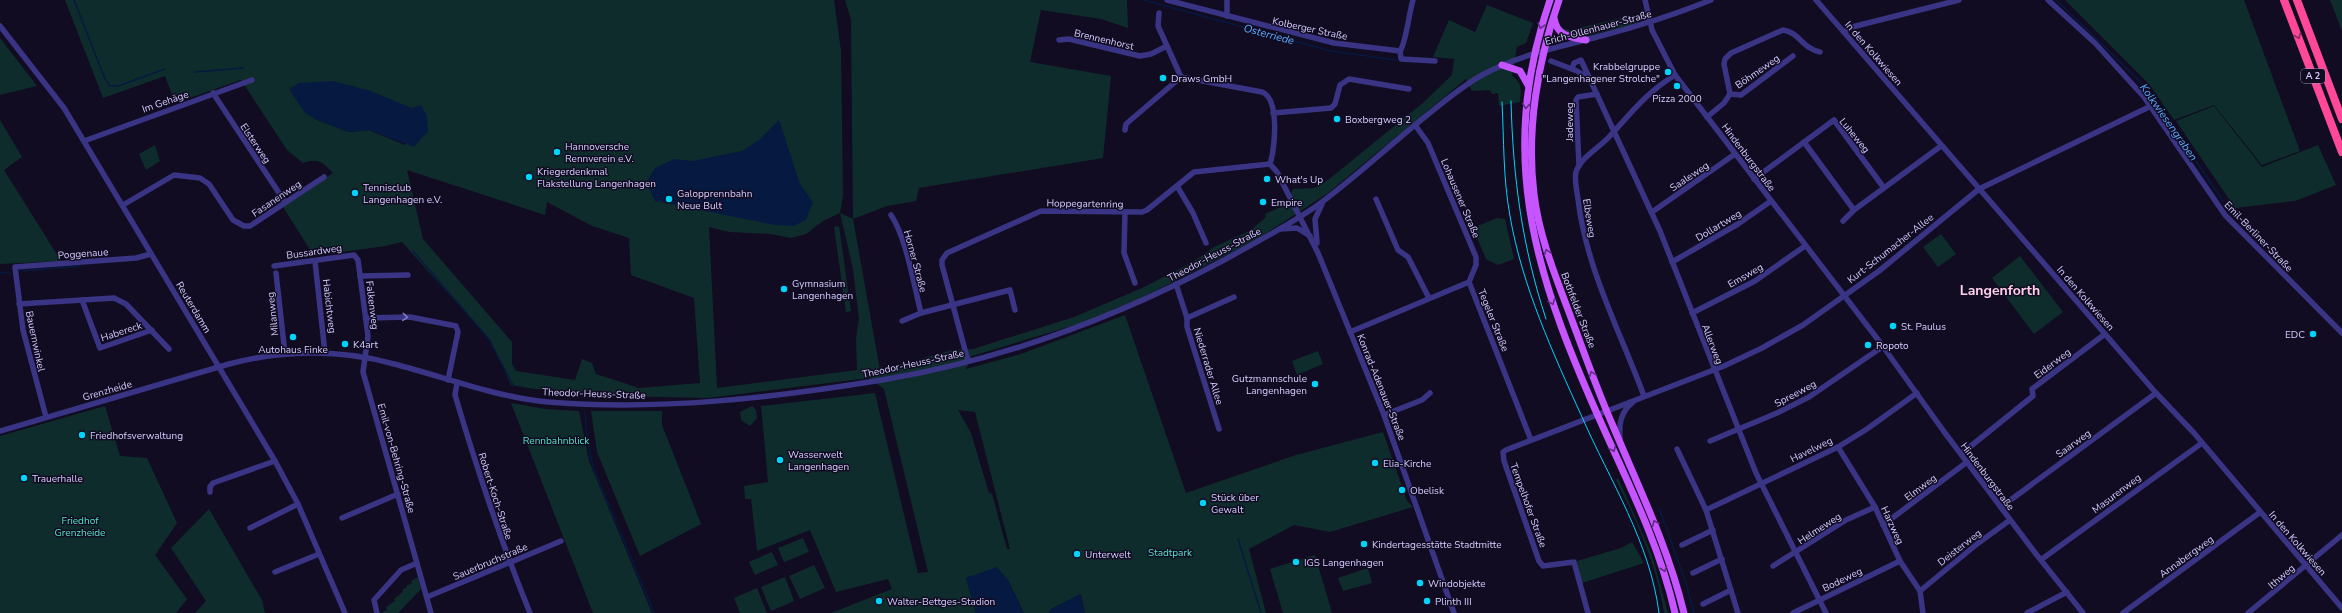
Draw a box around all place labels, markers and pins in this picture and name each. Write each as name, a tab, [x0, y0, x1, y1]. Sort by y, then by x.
place label: Krabbelgruppe "Langenhagener Strolche"	[1542, 60, 1660, 86]
marker: Krabbelgruppe "Langenhagener Strolche"	[1663, 67, 1673, 77]
place label: Draws GmbH	[1171, 72, 1232, 86]
marker: Draws GmbH	[1158, 73, 1168, 83]
marker: Pizza 2000	[1672, 81, 1682, 91]
place label: Pizza 2000	[1652, 92, 1702, 106]
place label: Boxbergweg 2	[1345, 113, 1411, 127]
marker: Boxbergweg 2	[1332, 114, 1342, 124]
place label: Hannoversche Rennverein e.V.	[565, 140, 634, 166]
marker: Hannoversche Rennverein e.V.	[552, 147, 562, 157]
place label: Kriegerdenkmal Flakstellung Langenhagen	[537, 165, 656, 191]
marker: Kriegerdenkmal Flakstellung Langenhagen	[524, 172, 534, 182]
place label: What's Up	[1275, 173, 1323, 187]
marker: What's Up	[1262, 174, 1272, 184]
place label: Tennisclub Langenhagen e.V.	[363, 181, 442, 207]
place label: Galopprennbahn Neue Bult	[677, 187, 752, 213]
marker: Tennisclub Langenhagen e.V.	[350, 188, 360, 198]
marker: Galopprennbahn Neue Bult	[664, 194, 674, 204]
place label: Empire	[1271, 196, 1302, 210]
marker: Empire	[1258, 197, 1268, 207]
place label: Gymnasium Langenhagen	[792, 277, 853, 303]
marker: Gymnasium Langenhagen	[779, 284, 789, 294]
place label: St. Paulus	[1901, 320, 1946, 334]
marker: St. Paulus	[1888, 321, 1898, 331]
place label: EDC	[2285, 328, 2305, 342]
marker: EDC	[2308, 329, 2318, 339]
marker: Autohaus Finke	[288, 332, 298, 342]
place label: K4art	[353, 338, 378, 352]
marker: K4art	[340, 339, 350, 349]
place label: Ropoto	[1876, 339, 1909, 353]
marker: Ropoto	[1863, 340, 1873, 350]
place label: Autohaus Finke	[258, 343, 328, 357]
place label: Gutzmannschule Langenhagen	[1232, 372, 1307, 398]
marker: Gutzmannschule Langenhagen	[1310, 379, 1320, 389]
place label: Friedhofsverwaltung	[90, 429, 183, 443]
marker: Friedhofsverwaltung	[77, 430, 87, 440]
place label: Wasserwelt Langenhagen	[788, 448, 849, 474]
marker: Wasserwelt Langenhagen	[775, 455, 785, 465]
place label: Elia-Kirche	[1383, 457, 1431, 471]
marker: Elia-Kirche	[1370, 458, 1380, 468]
place label: Trauerhalle	[32, 472, 83, 486]
marker: Trauerhalle	[19, 473, 29, 483]
place label: Obelisk	[1410, 484, 1445, 498]
marker: Obelisk	[1397, 485, 1407, 495]
place label: Stück über Gewalt	[1211, 491, 1259, 517]
marker: Stück über Gewalt	[1198, 498, 1208, 508]
place label: Kindertagesstätte Stadtmitte	[1372, 538, 1502, 552]
marker: Kindertagesstätte Stadtmitte	[1359, 539, 1369, 549]
place label: Unterwelt	[1085, 548, 1131, 562]
marker: Unterwelt	[1072, 549, 1082, 559]
place label: IGS Langenhagen	[1304, 556, 1384, 570]
marker: IGS Langenhagen	[1291, 557, 1301, 567]
place label: Windobjekte	[1428, 577, 1486, 591]
marker: Windobjekte	[1415, 578, 1425, 588]
place label: Walter-Bettges-Stadion	[887, 595, 995, 609]
place label: Plinth III	[1435, 595, 1472, 609]
marker: Walter-Bettges-Stadion	[874, 596, 884, 606]
marker: Plinth III	[1422, 596, 1432, 606]

